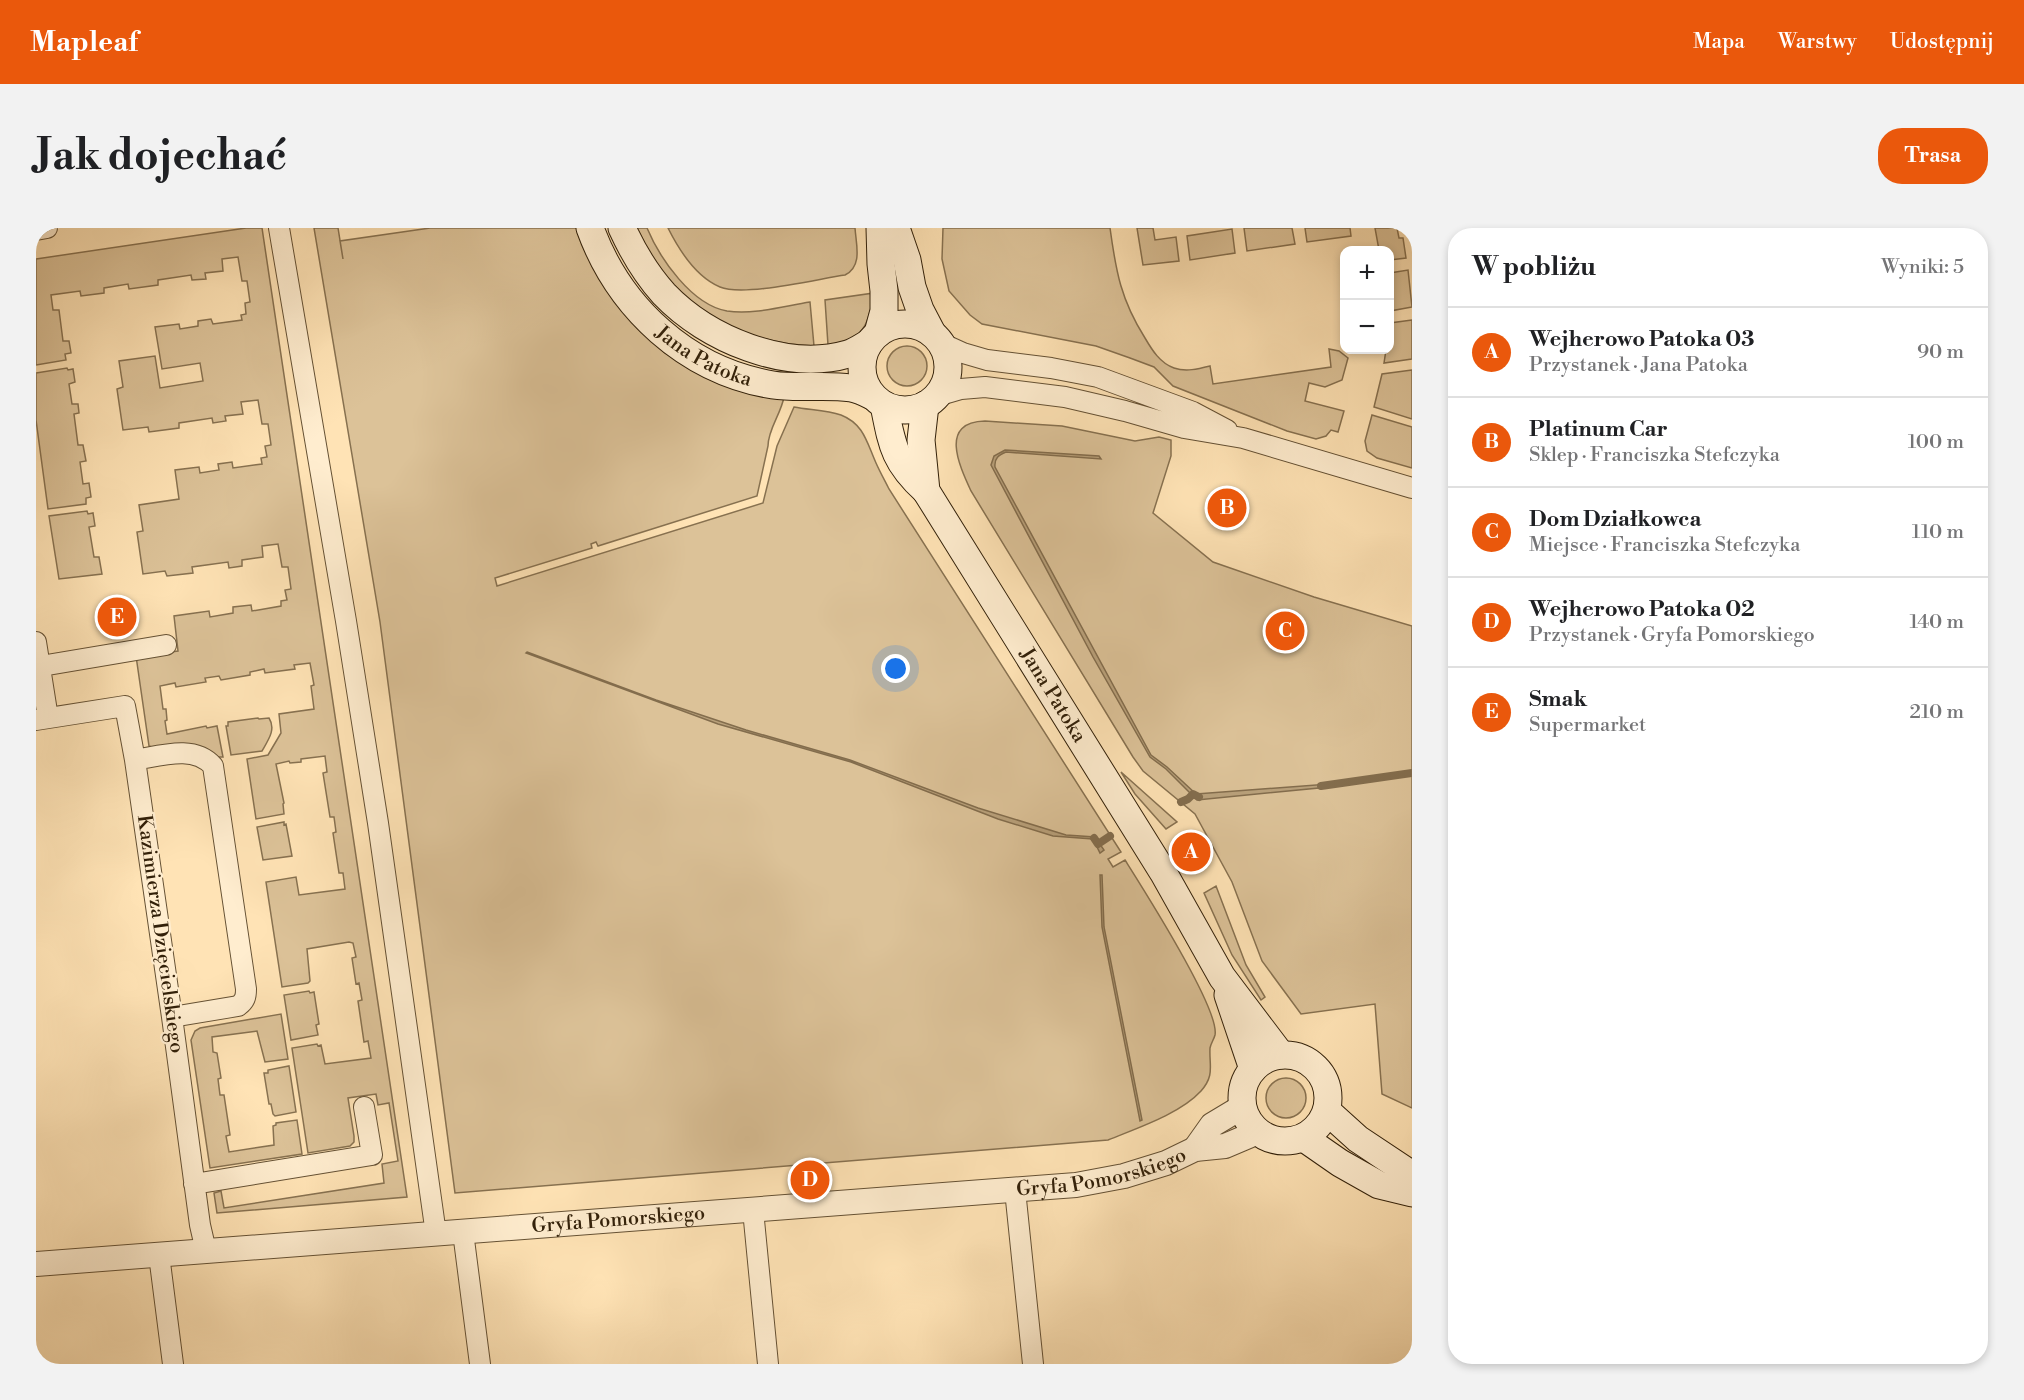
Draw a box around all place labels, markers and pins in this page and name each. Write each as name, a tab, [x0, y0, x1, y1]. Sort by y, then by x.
pin: B	[1208, 486, 1246, 530]
pin: E	[98, 594, 136, 640]
pin: C	[1266, 608, 1304, 654]
pin: A	[1172, 830, 1210, 874]
pin: D	[790, 1158, 830, 1202]

